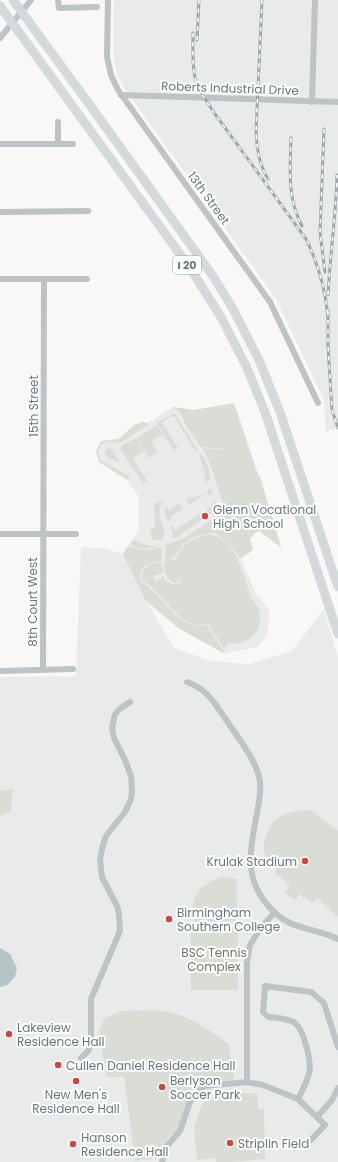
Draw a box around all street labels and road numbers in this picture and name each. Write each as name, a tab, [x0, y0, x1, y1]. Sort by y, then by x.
street label: Roberts Industrial Drive	[161, 77, 299, 99]
street label: 13th Street	[184, 168, 234, 228]
road number: I 20	[173, 256, 201, 274]
street label: 15th Street	[25, 375, 42, 437]
street label: 8th Court West	[24, 557, 41, 647]

